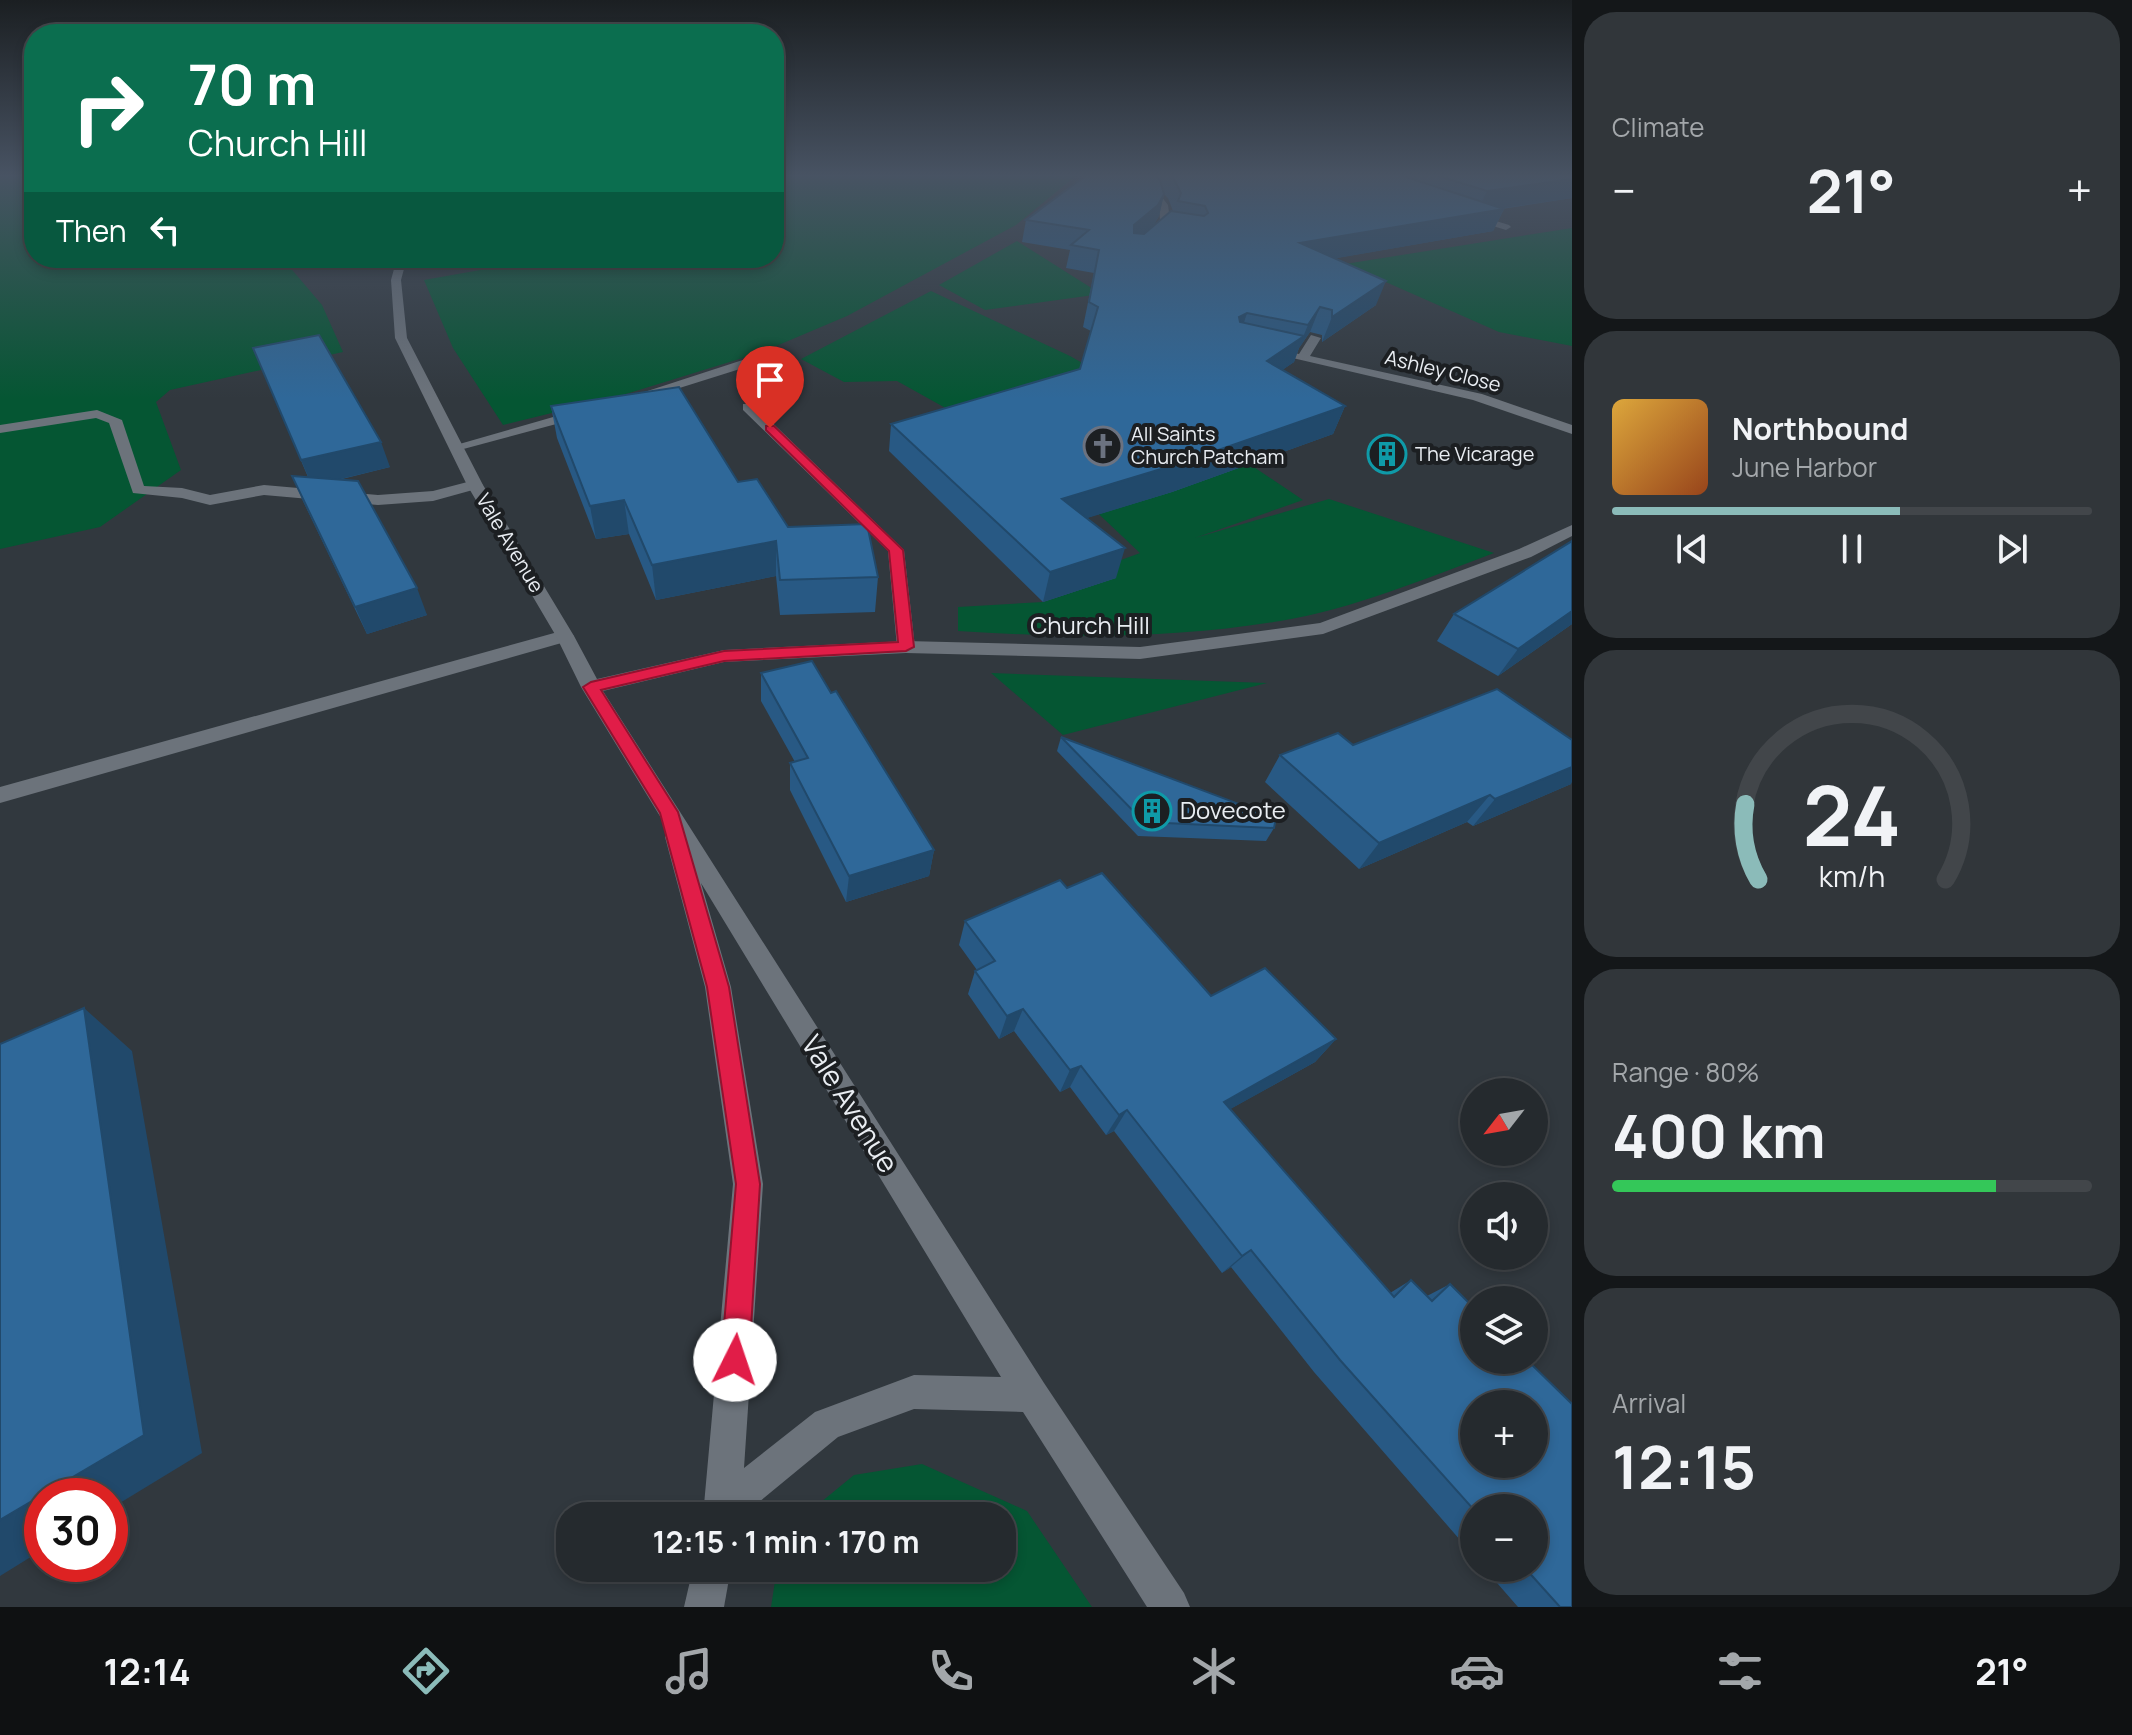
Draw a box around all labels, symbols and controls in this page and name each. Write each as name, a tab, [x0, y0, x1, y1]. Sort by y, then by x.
text: 70 m	[188, 45, 316, 122]
icon: right	[56, 56, 160, 160]
text: Climate	[1612, 109, 1704, 145]
text: Church Hill	[188, 118, 368, 167]
text: 21°	[1807, 149, 1896, 231]
text: −	[1612, 160, 1636, 220]
text: +	[2067, 160, 2092, 220]
icon: left	[143, 208, 187, 252]
text: Then	[56, 210, 127, 251]
street label: Ashley Close	[1382, 343, 1504, 398]
pin	[736, 346, 804, 428]
icon: arrive	[748, 358, 792, 402]
text: Northbound	[1732, 408, 1909, 449]
place label: All Saints Church Patcham	[1131, 420, 1284, 470]
church icon: All Saints Church Patcham	[1082, 425, 1124, 467]
building icon: The Vicarage	[1366, 433, 1408, 475]
place label: The Vicarage	[1415, 440, 1534, 467]
text: June Harbor	[1732, 449, 1877, 485]
street label: Vale Avenue	[470, 488, 551, 597]
icon: previous	[1670, 527, 1714, 571]
icon: pause	[1830, 527, 1874, 571]
icon: next	[1990, 527, 2034, 571]
street label: Church Hill	[1030, 608, 1150, 641]
text: 24	[1803, 756, 1901, 870]
building icon: Dovecote	[1131, 790, 1173, 832]
place label: Dovecote	[1180, 793, 1286, 826]
text: km/h	[1819, 857, 1885, 896]
street label: Vale Avenue	[794, 1027, 908, 1180]
text: Range · 80%	[1612, 1054, 1760, 1090]
north arrow	[1460, 1078, 1548, 1166]
map controls	[1460, 1078, 1548, 1582]
text: 400 km	[1612, 1094, 1826, 1176]
button: sound	[1460, 1182, 1548, 1270]
button: layers	[1460, 1286, 1548, 1374]
position arrow	[693, 1318, 777, 1402]
text: Arrival	[1612, 1385, 1686, 1421]
button: +	[1460, 1390, 1548, 1478]
text: 12:15	[1612, 1425, 1756, 1507]
speed limit sign: 30	[24, 1478, 128, 1582]
button: −	[1460, 1494, 1548, 1582]
text: 12:15 · 1 min · 170 m	[652, 1521, 920, 1562]
icon: directions	[398, 1643, 454, 1699]
icon: music	[661, 1643, 717, 1699]
icon: phone	[923, 1643, 979, 1699]
icon: climate	[1186, 1643, 1242, 1699]
icon: car	[1449, 1643, 1505, 1699]
icon: filters	[1712, 1643, 1768, 1699]
text: 12:14	[103, 1647, 191, 1696]
text: 21°	[1975, 1647, 2029, 1696]

